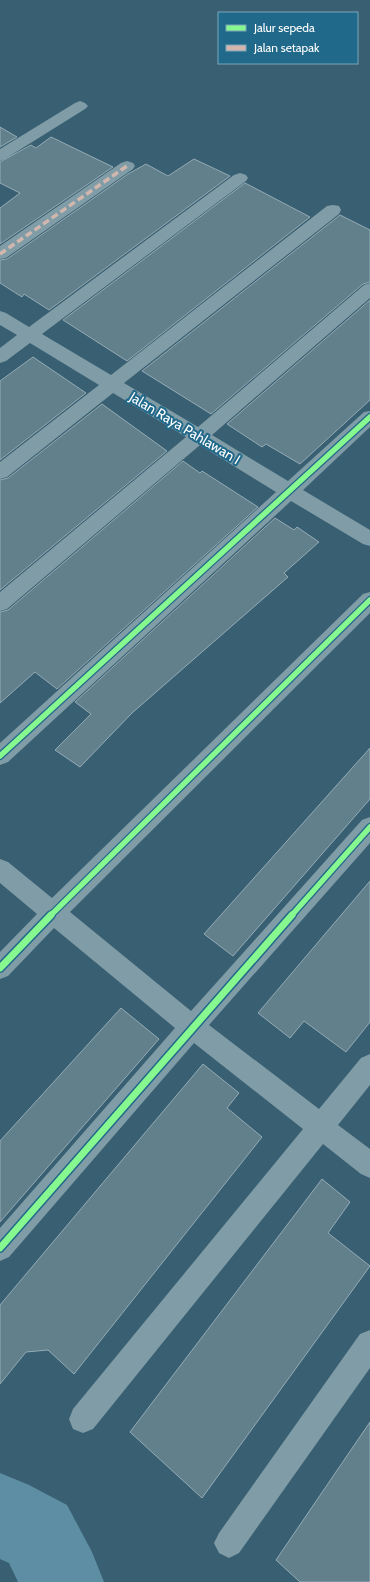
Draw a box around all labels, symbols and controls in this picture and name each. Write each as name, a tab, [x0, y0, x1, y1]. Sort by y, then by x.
legend	[218, 12, 358, 64]
text: Jalur sepeda	[253, 20, 315, 35]
text: Jalan setapak	[253, 40, 320, 55]
street label: Jalan Raya Pahlawan I	[125, 387, 244, 468]

